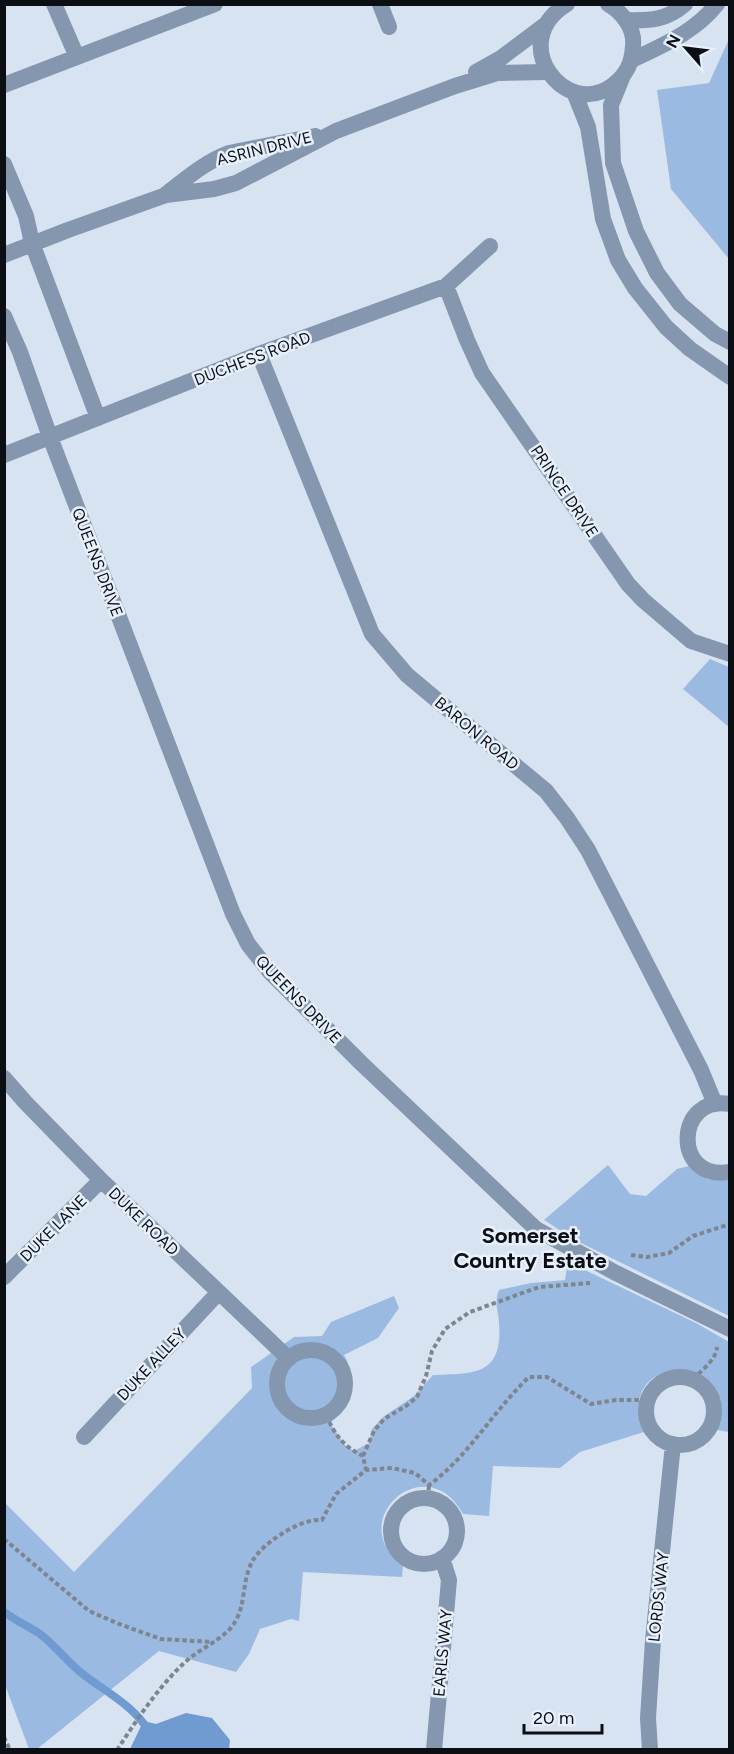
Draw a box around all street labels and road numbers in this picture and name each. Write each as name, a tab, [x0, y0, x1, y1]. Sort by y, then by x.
street label: ASRIN DRIVE	[215, 128, 314, 169]
street label: DUCHESS ROAD	[191, 328, 313, 389]
street label: PRINCE DRIVE	[527, 442, 602, 541]
street label: QUEENS DRIVE	[68, 505, 127, 619]
street label: BARON ROAD	[431, 693, 522, 774]
street label: QUEENS DRIVE	[252, 951, 345, 1047]
street label: DUKE ROAD	[105, 1183, 183, 1259]
street label: DUKE LANE	[16, 1191, 91, 1266]
street label: DUKE ALLEY	[113, 1324, 190, 1405]
street label: LORDS WAY	[644, 1551, 673, 1643]
street label: EARLS WAY	[429, 1608, 456, 1698]

